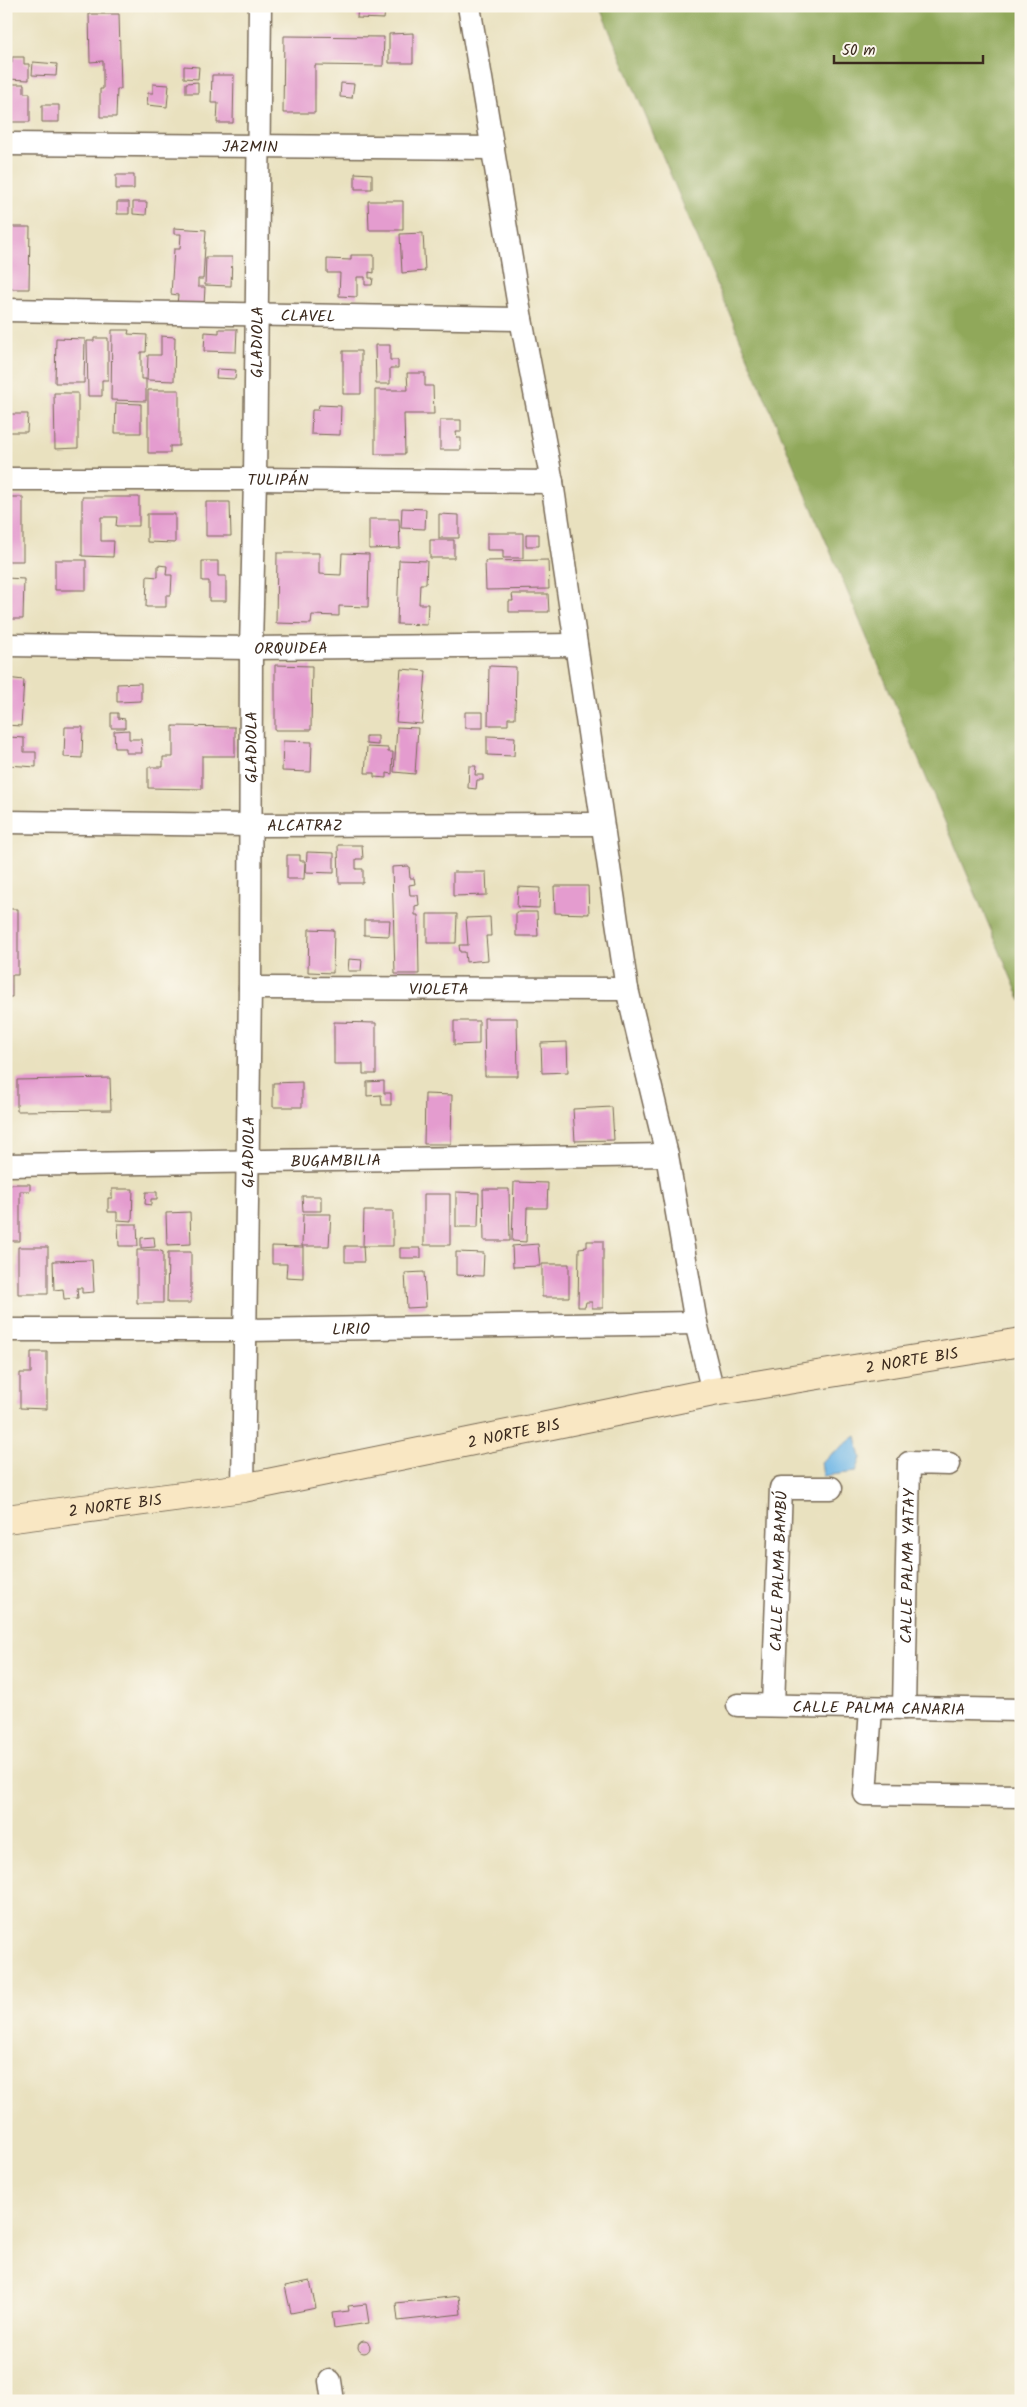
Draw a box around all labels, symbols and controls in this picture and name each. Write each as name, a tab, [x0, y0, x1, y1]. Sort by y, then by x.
scale bar	[834, 32, 983, 64]
text: 50 m	[842, 39, 876, 63]
street label: JAZMIN	[222, 135, 278, 160]
street label: CLAVEL	[280, 304, 336, 330]
street label: GLADIOLA	[245, 306, 271, 378]
street label: TULIPÁN	[247, 468, 309, 494]
street label: ORQUIDEA	[254, 636, 328, 662]
street label: GLADIOLA	[240, 711, 265, 783]
street label: ALCATRAZ	[267, 814, 343, 839]
street label: VIOLETA	[409, 977, 469, 1003]
street label: GLADIOLA	[236, 1116, 262, 1188]
street label: BUGAMBILIA	[291, 1148, 382, 1175]
street label: LIRIO	[332, 1317, 370, 1343]
street label: 2 NORTE BIS	[864, 1341, 961, 1381]
street label: 2 NORTE BIS	[465, 1413, 563, 1456]
street label: 2 NORTE BIS	[67, 1488, 164, 1525]
street label: CALLE PALMA YATAY	[894, 1488, 922, 1644]
street label: CALLE PALMA BAMBÚ	[764, 1490, 795, 1652]
street label: CALLE PALMA CANARIA	[792, 1695, 966, 1723]

